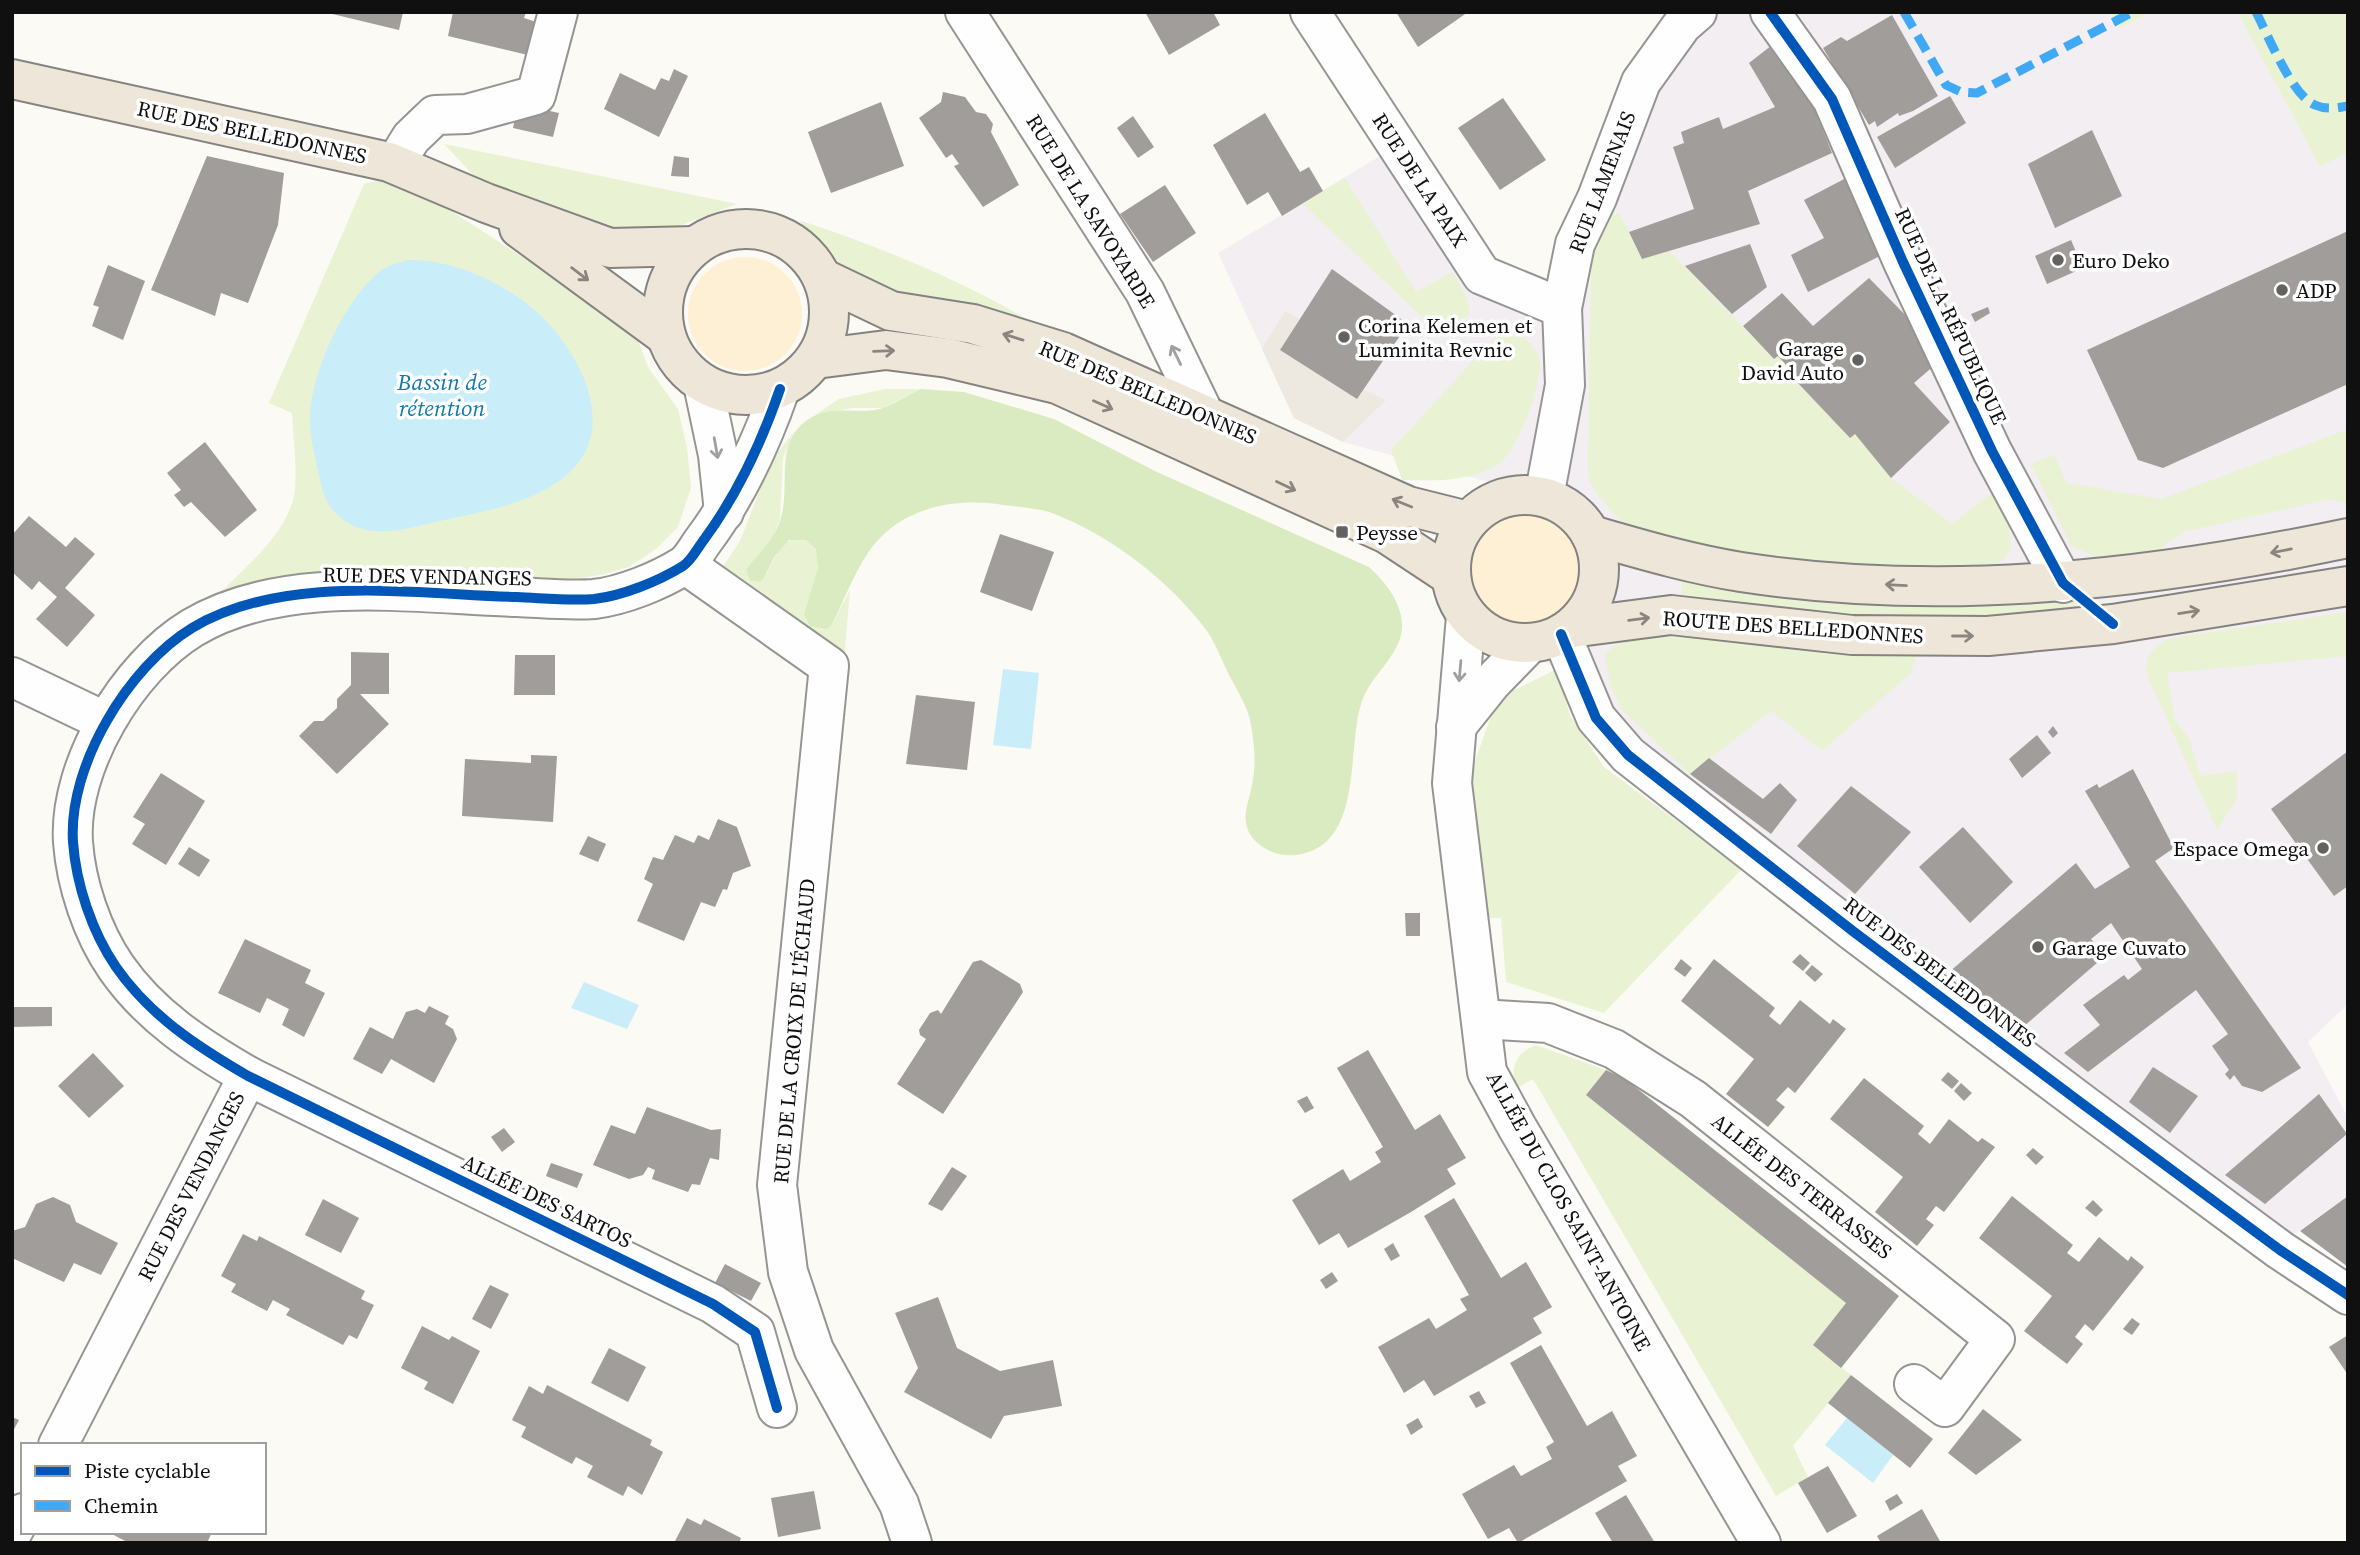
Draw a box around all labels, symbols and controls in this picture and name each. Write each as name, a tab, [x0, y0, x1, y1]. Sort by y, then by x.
street label: RUE DES BELLEDONNES	[135, 94, 369, 170]
street label: RUE DE LA PAIX	[1366, 107, 1475, 253]
street label: RUE LAMENAIS	[1562, 107, 1642, 257]
street label: RUE DE LA SAVOYARDE	[1020, 109, 1162, 313]
street label: RUE DE LA RÉPUBLIQUE	[1888, 203, 2014, 429]
place label: Euro Deko	[2072, 246, 2170, 275]
marker: Euro Deko	[2050, 252, 2066, 268]
one-way arrow	[570, 266, 589, 281]
place label: ADP	[2296, 276, 2336, 305]
marker: ADP	[2274, 282, 2290, 298]
place label: Corina Kelemen et Luminita Revnic	[1358, 311, 1532, 364]
one-way arrow	[1002, 329, 1024, 342]
marker: Corina Kelemen et Luminita Revnic	[1336, 329, 1352, 345]
street label: RUE DES BELLEDONNES	[1035, 333, 1261, 451]
place label: Garage David Auto	[1741, 334, 1844, 387]
one-way arrow	[872, 345, 895, 358]
one-way arrow	[1168, 345, 1182, 366]
marker: Garage David Auto	[1850, 352, 1866, 368]
water label: Bassin de rétention	[396, 366, 487, 424]
one-way arrow	[1092, 399, 1114, 412]
one-way arrow	[710, 436, 723, 459]
one-way arrow	[1275, 480, 1296, 494]
one-way arrow	[1392, 495, 1414, 508]
place label: Peysse	[1356, 518, 1418, 547]
marker: Peysse	[1334, 524, 1350, 540]
one-way arrow	[2270, 545, 2293, 558]
street label: RUE DES VENDANGES	[322, 560, 532, 592]
one-way arrow	[1886, 578, 1908, 591]
street label: ROUTE DES BELLEDONNES	[1662, 603, 1924, 651]
one-way arrow	[2177, 605, 2200, 618]
one-way arrow	[1627, 613, 1650, 626]
one-way arrow	[1951, 629, 1974, 643]
one-way arrow	[1453, 659, 1466, 682]
place label: Espace Omega	[2173, 834, 2309, 863]
marker: Espace Omega	[2315, 840, 2331, 856]
street label: RUE DE LA CROIX DE L'ÉCHAUD	[766, 877, 822, 1185]
street label: RUE DES BELLEDONNES	[1838, 890, 2042, 1054]
place label: Garage Cuvato	[2052, 933, 2186, 962]
marker: Garage Cuvato	[2030, 939, 2046, 955]
street label: ALLÉE DU CLOS SAINT-ANTOINE	[1480, 1066, 1658, 1356]
street label: RUE DES VENDANGES	[131, 1086, 251, 1286]
street label: ALLÉE DES TERRASSES	[1706, 1106, 1898, 1266]
street label: ALLÉE DES SARTOS	[457, 1147, 637, 1255]
legend	[21, 1443, 266, 1534]
text: Piste cyclable	[84, 1456, 211, 1485]
text: Chemin	[84, 1491, 159, 1520]

